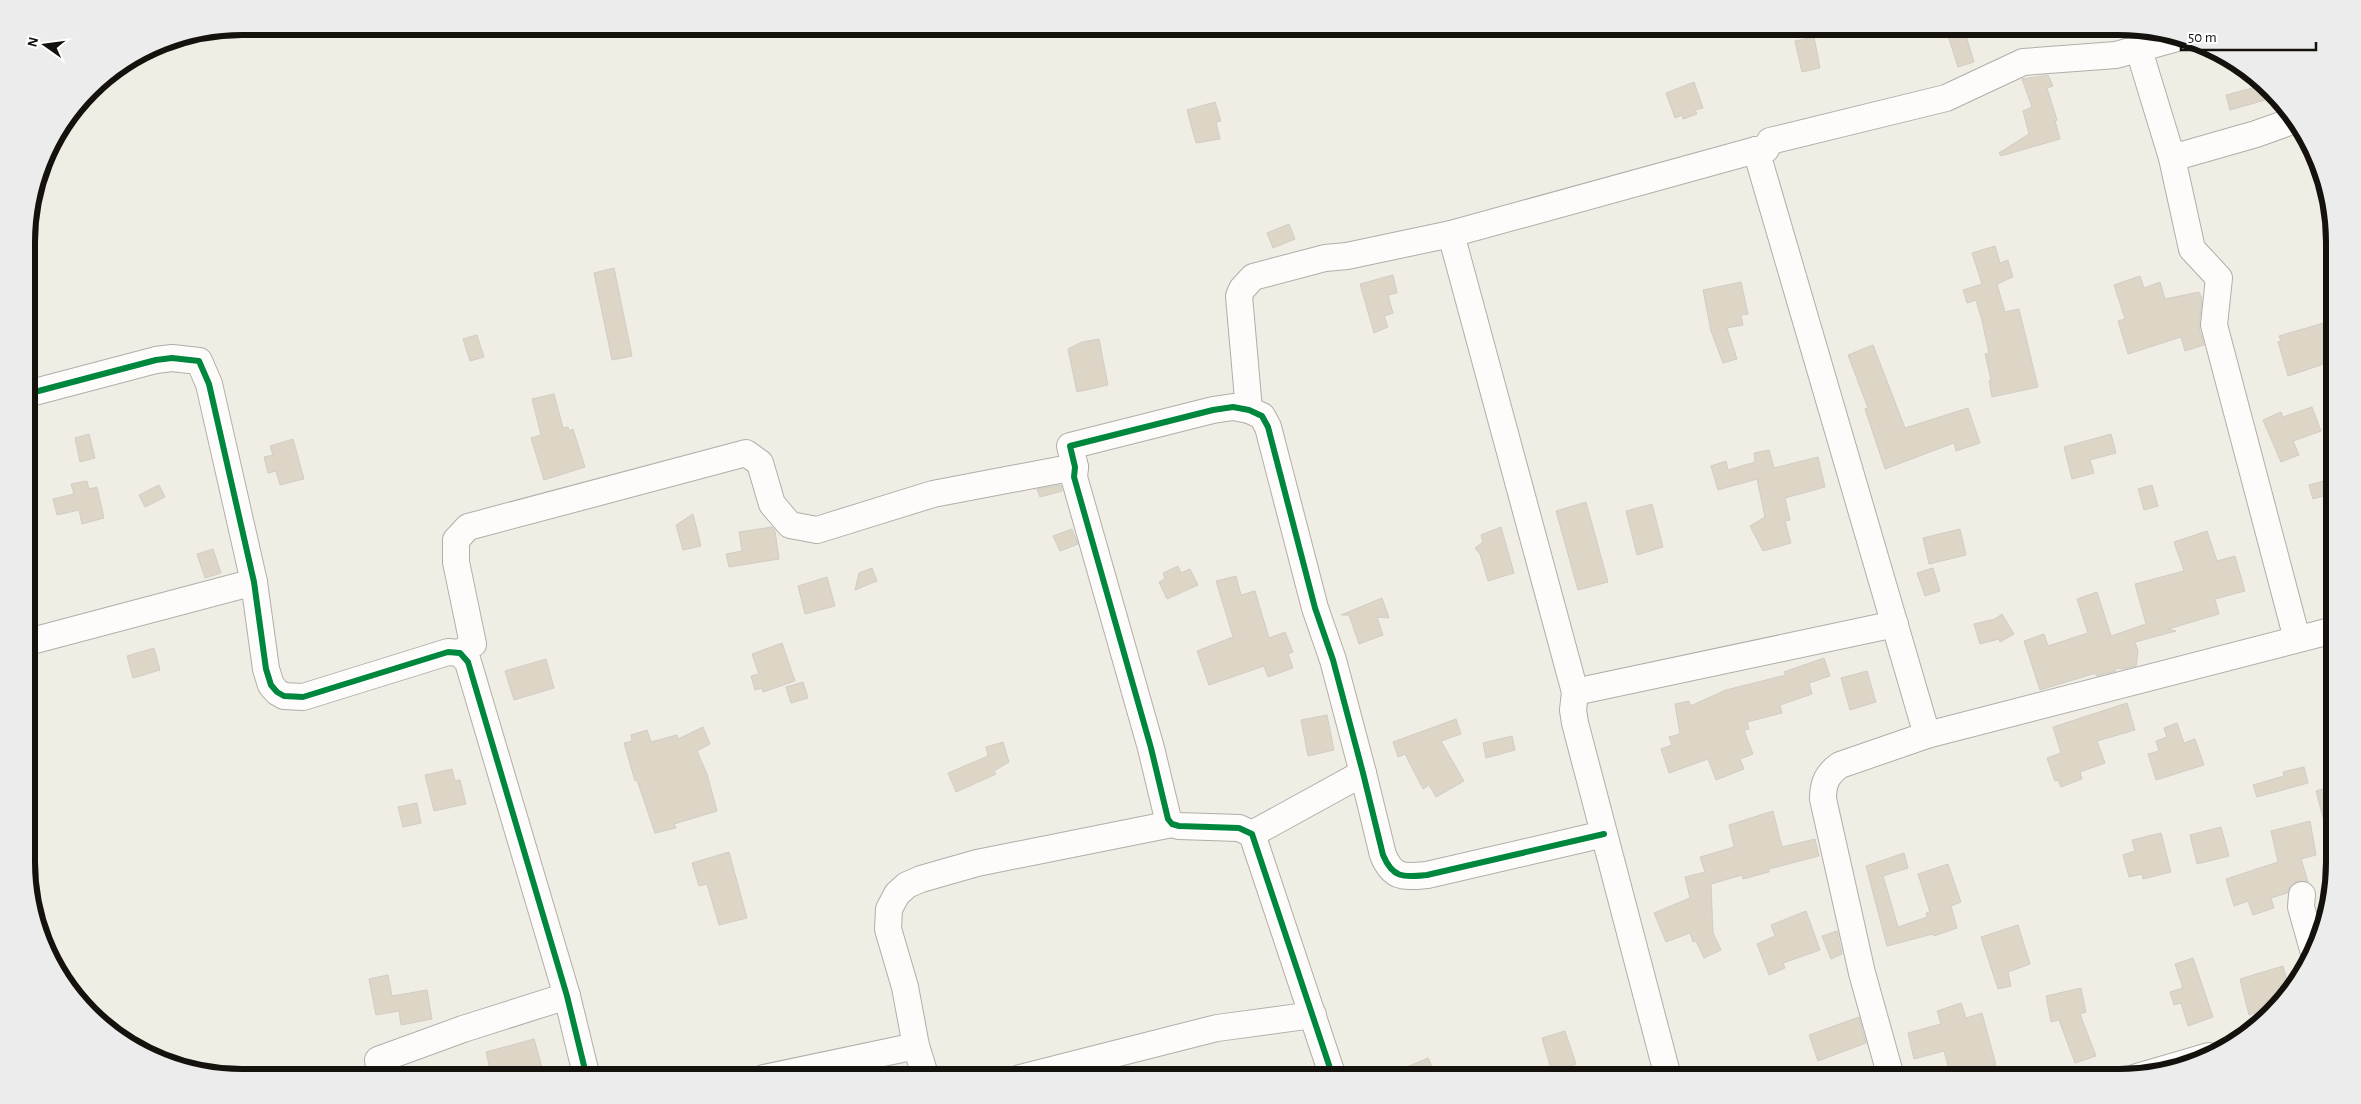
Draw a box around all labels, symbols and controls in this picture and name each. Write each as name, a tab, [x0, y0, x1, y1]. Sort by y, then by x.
north arrow	[20, 20, 70, 70]
scale bar	[2181, 20, 2316, 52]
text: 50 m	[2188, 30, 2217, 45]
text: N	[25, 36, 41, 49]

